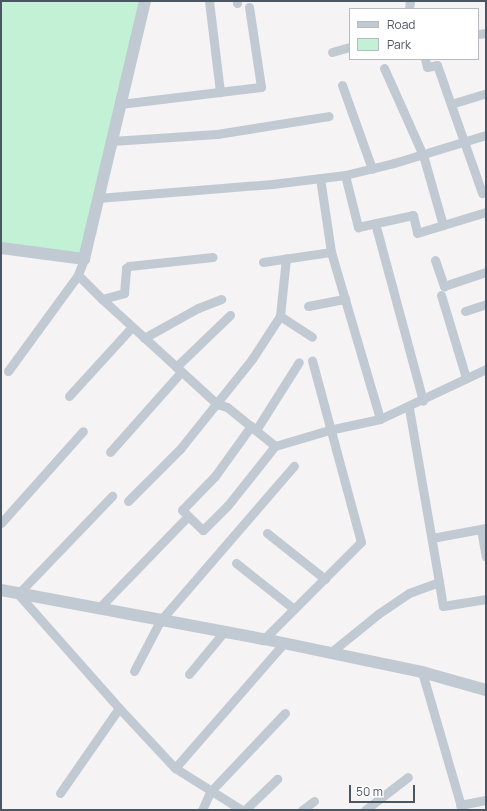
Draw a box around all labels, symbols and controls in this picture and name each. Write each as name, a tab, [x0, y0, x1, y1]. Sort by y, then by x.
legend	[349, 8, 479, 60]
text: Road	[387, 16, 415, 33]
text: Park	[387, 36, 411, 53]
scale bar	[351, 777, 417, 803]
text: 50 m	[356, 783, 383, 800]

